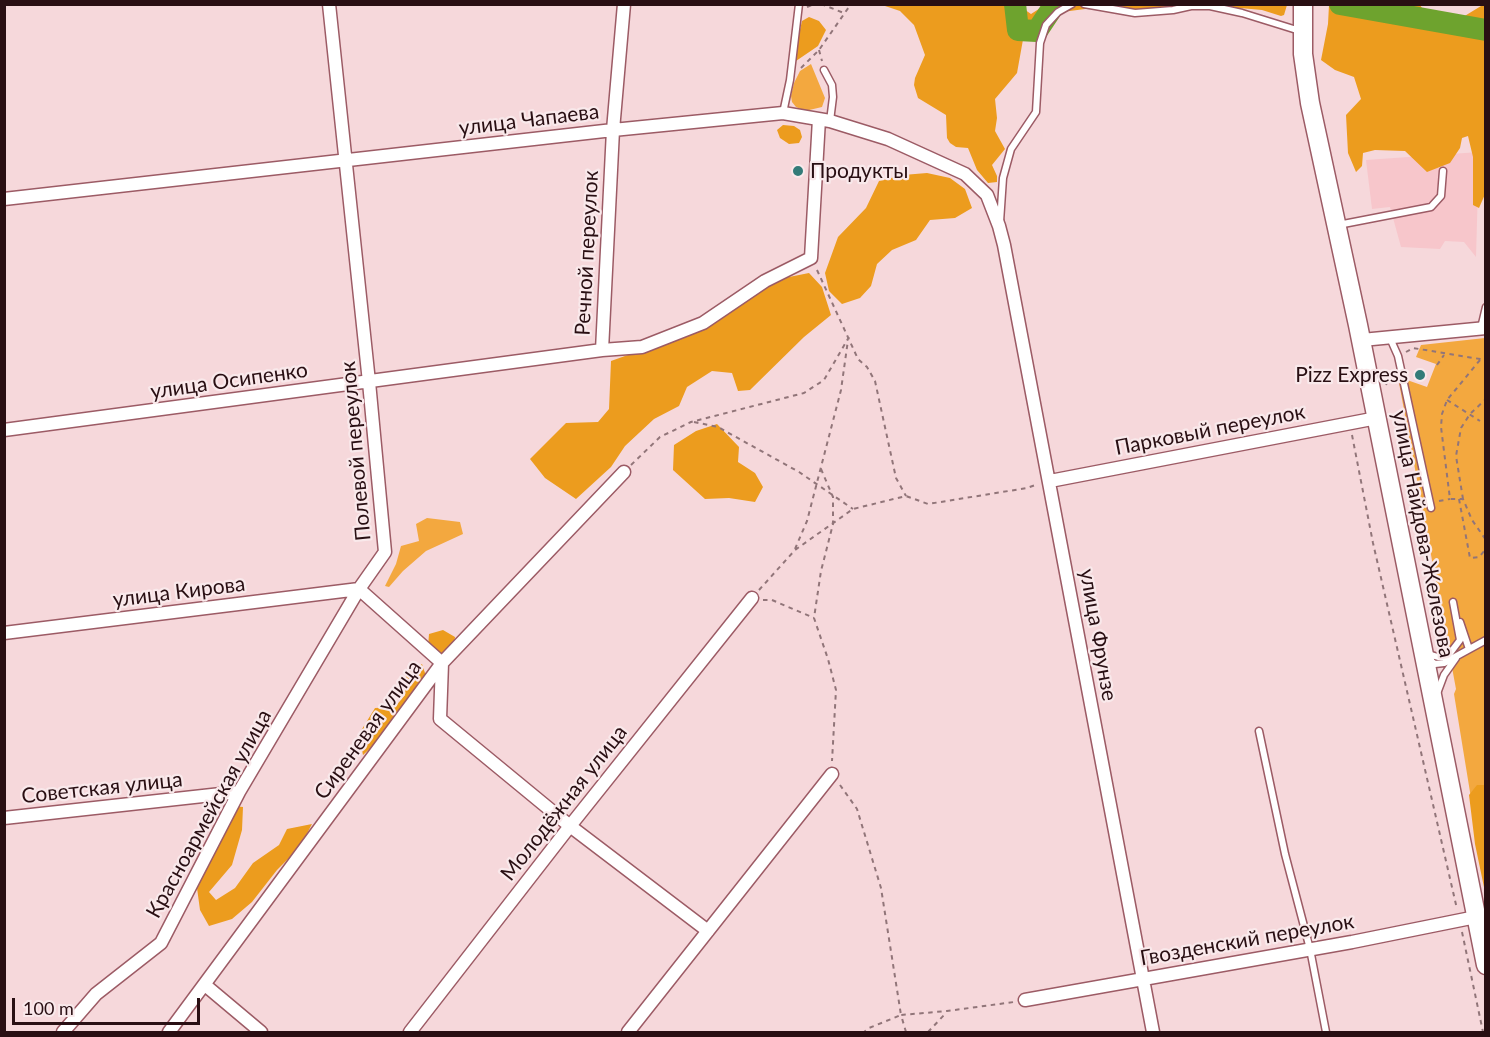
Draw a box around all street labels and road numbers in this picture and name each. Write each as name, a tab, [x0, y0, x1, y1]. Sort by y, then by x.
street label: улица Чапаева	[458, 99, 600, 141]
street label: Речной переулок	[570, 170, 604, 336]
street label: улица Осипенко	[149, 357, 309, 405]
street label: Полевой переулок	[336, 360, 376, 542]
street label: Парковый переулок	[1113, 399, 1307, 461]
street label: улица Найдова-Железова	[1387, 408, 1459, 660]
street label: улица Фрунзе	[1074, 567, 1122, 703]
street label: улица Кирова	[111, 571, 247, 613]
street label: Сиреневая улица	[309, 656, 427, 804]
street label: Красноармейская улица	[141, 705, 277, 923]
street label: Молодёжная улица	[496, 720, 632, 886]
street label: Советская улица	[20, 767, 184, 809]
street label: Гвозденский переулок	[1138, 909, 1356, 971]

